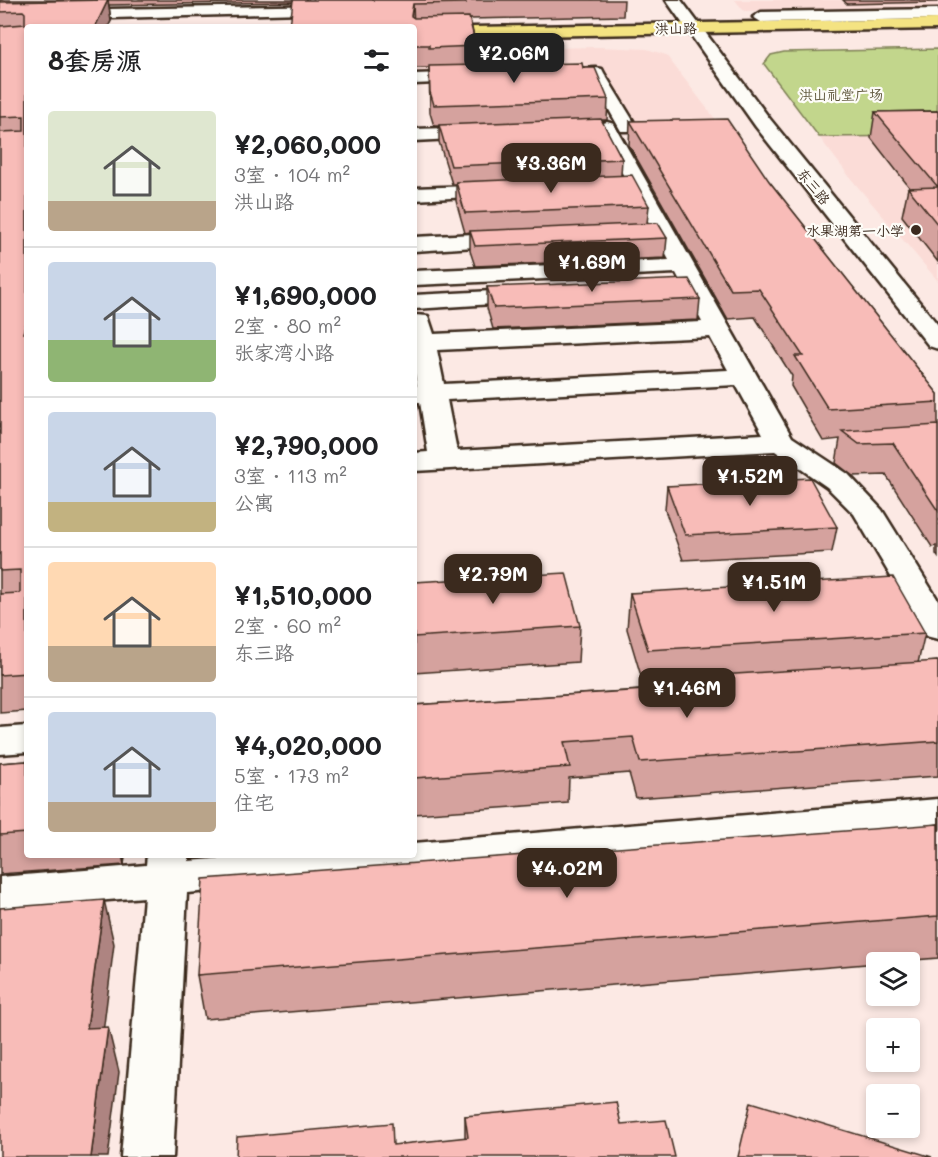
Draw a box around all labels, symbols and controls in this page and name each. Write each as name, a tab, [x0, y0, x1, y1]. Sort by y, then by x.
street label: 洪山路	[655, 18, 697, 38]
pin: ¥2.06M	[465, 33, 563, 84]
text: ¥2.06M	[478, 39, 550, 65]
text: 8套房源	[48, 43, 142, 77]
icon: filters	[360, 44, 393, 77]
park label: 洪山礼堂广场	[799, 85, 883, 104]
text: ¥2,060,000	[234, 127, 381, 161]
icon: home	[96, 135, 168, 207]
pin: ¥3.36M	[502, 143, 600, 194]
text: ¥3.36M	[515, 149, 587, 175]
text: 3室 · 104 m²	[234, 161, 350, 187]
street label: 东三路	[793, 164, 835, 208]
text: 洪山路	[234, 188, 294, 214]
place label: 水果湖第一小学	[806, 221, 904, 240]
marker: 水果湖第一小学	[909, 223, 923, 237]
pin: ¥1.69M	[543, 242, 641, 293]
text: ¥1.69M	[558, 248, 626, 274]
text: ¥1,690,000	[234, 278, 377, 312]
icon: home	[96, 286, 168, 358]
text: 2室 · 80 m²	[234, 312, 341, 338]
text: 张家湾小路	[234, 339, 334, 365]
text: ¥2,790,000	[234, 428, 379, 462]
icon: home	[96, 436, 168, 508]
pin: ¥1.52M	[701, 456, 799, 507]
text: 3室 · 113 m²	[234, 462, 347, 488]
text: ¥1.52M	[716, 462, 784, 488]
text: 公寓	[234, 489, 274, 515]
pin: ¥2.79M	[444, 554, 542, 605]
text: ¥2.79M	[458, 560, 528, 586]
pin: ¥1.51M	[725, 562, 823, 613]
text: ¥1.51M	[742, 568, 806, 594]
text: ¥1,510,000	[234, 578, 372, 612]
icon: home	[96, 586, 168, 658]
text: 2室 · 60 m²	[234, 612, 341, 638]
text: 东三路	[234, 639, 294, 665]
pin: ¥1.46M	[638, 668, 736, 719]
text: ¥1.46M	[652, 674, 722, 700]
text: ¥4,020,000	[234, 728, 382, 762]
icon: home	[96, 736, 168, 808]
text: 5室 · 173 m²	[234, 762, 349, 788]
text: 住宅	[234, 789, 274, 815]
pin: ¥4.02M	[518, 848, 616, 899]
text: ¥4.02M	[531, 854, 603, 880]
map controls	[866, 952, 920, 1138]
button: layers	[866, 952, 920, 1006]
button: +	[866, 1018, 920, 1072]
button: −	[866, 1084, 920, 1138]

